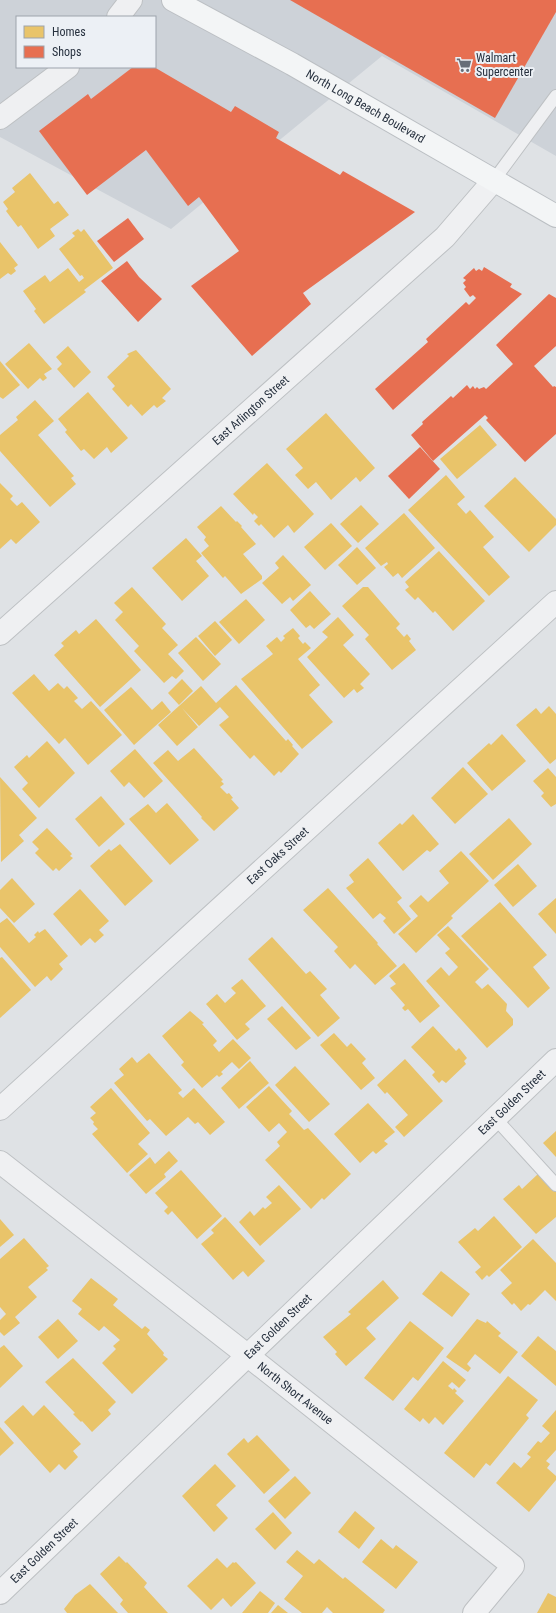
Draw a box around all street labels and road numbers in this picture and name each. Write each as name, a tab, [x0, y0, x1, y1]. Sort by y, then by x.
street label: North Long Beach Boulevard	[304, 67, 428, 146]
street label: East Arlington Street	[210, 372, 292, 448]
street label: East Oaks Street	[244, 824, 312, 887]
street label: East Golden Street	[475, 1067, 549, 1138]
street label: East Golden Street	[241, 1291, 315, 1362]
street label: North Short Avenue	[255, 1359, 336, 1428]
street label: East Golden Street	[8, 1515, 81, 1586]

